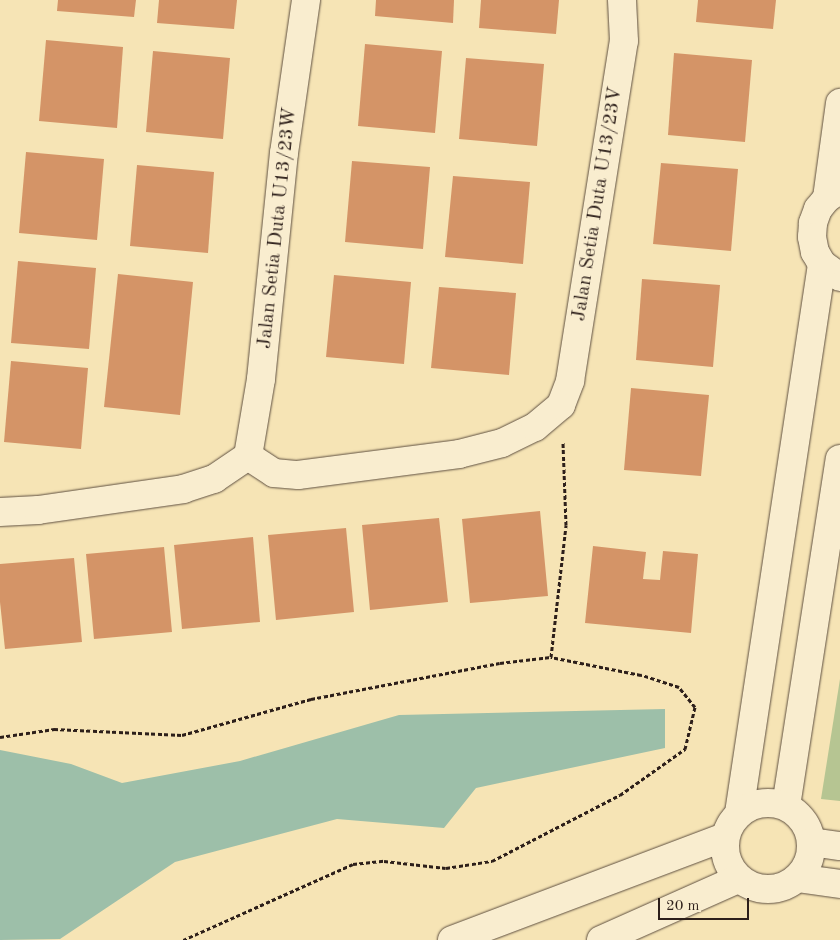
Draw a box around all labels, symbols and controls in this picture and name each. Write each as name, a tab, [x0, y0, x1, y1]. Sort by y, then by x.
street label: Jalan Setia Duta U13/23V	[568, 85, 628, 323]
street label: Jalan Setia Duta U13/23W	[253, 106, 303, 350]
scale bar	[660, 888, 751, 920]
text: 20 m	[666, 899, 700, 914]

